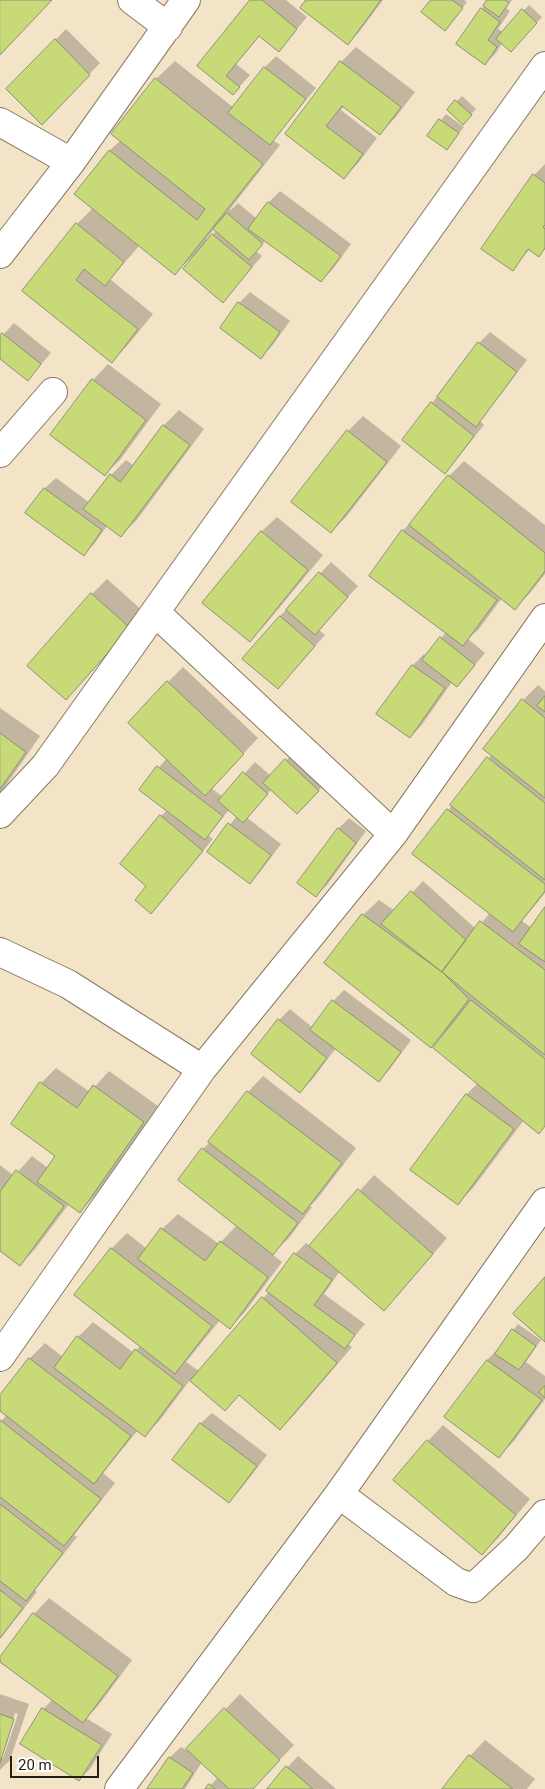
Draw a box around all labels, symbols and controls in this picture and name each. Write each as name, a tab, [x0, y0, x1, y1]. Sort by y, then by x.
scale bar	[12, 1746, 101, 1778]
text: 20 m	[18, 1756, 52, 1774]

